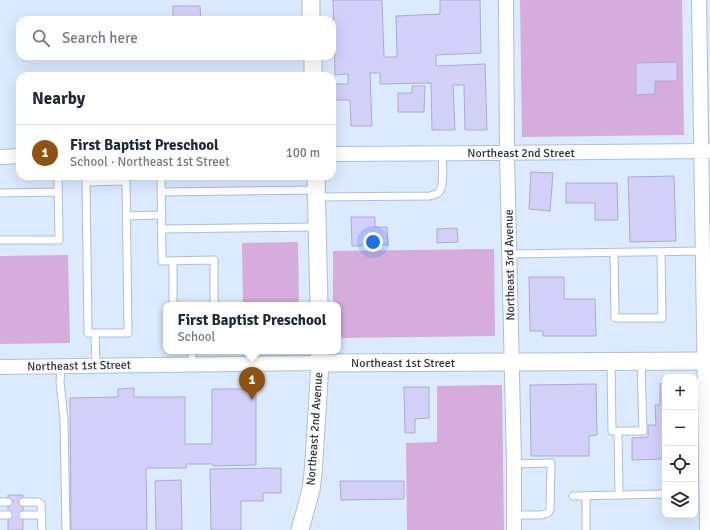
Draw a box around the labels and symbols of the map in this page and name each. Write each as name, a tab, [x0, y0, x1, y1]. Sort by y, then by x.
street label: Northeast 2nd Street	[467, 146, 575, 161]
street label: Northeast 3rd Avenue	[502, 209, 518, 321]
your location	[363, 232, 383, 252]
street label: Northeast 1st Street	[351, 356, 455, 371]
street label: Northeast 1st Street	[27, 358, 131, 374]
pin: 1	[239, 367, 265, 400]
street label: Northeast 2nd Avenue	[304, 372, 326, 486]

